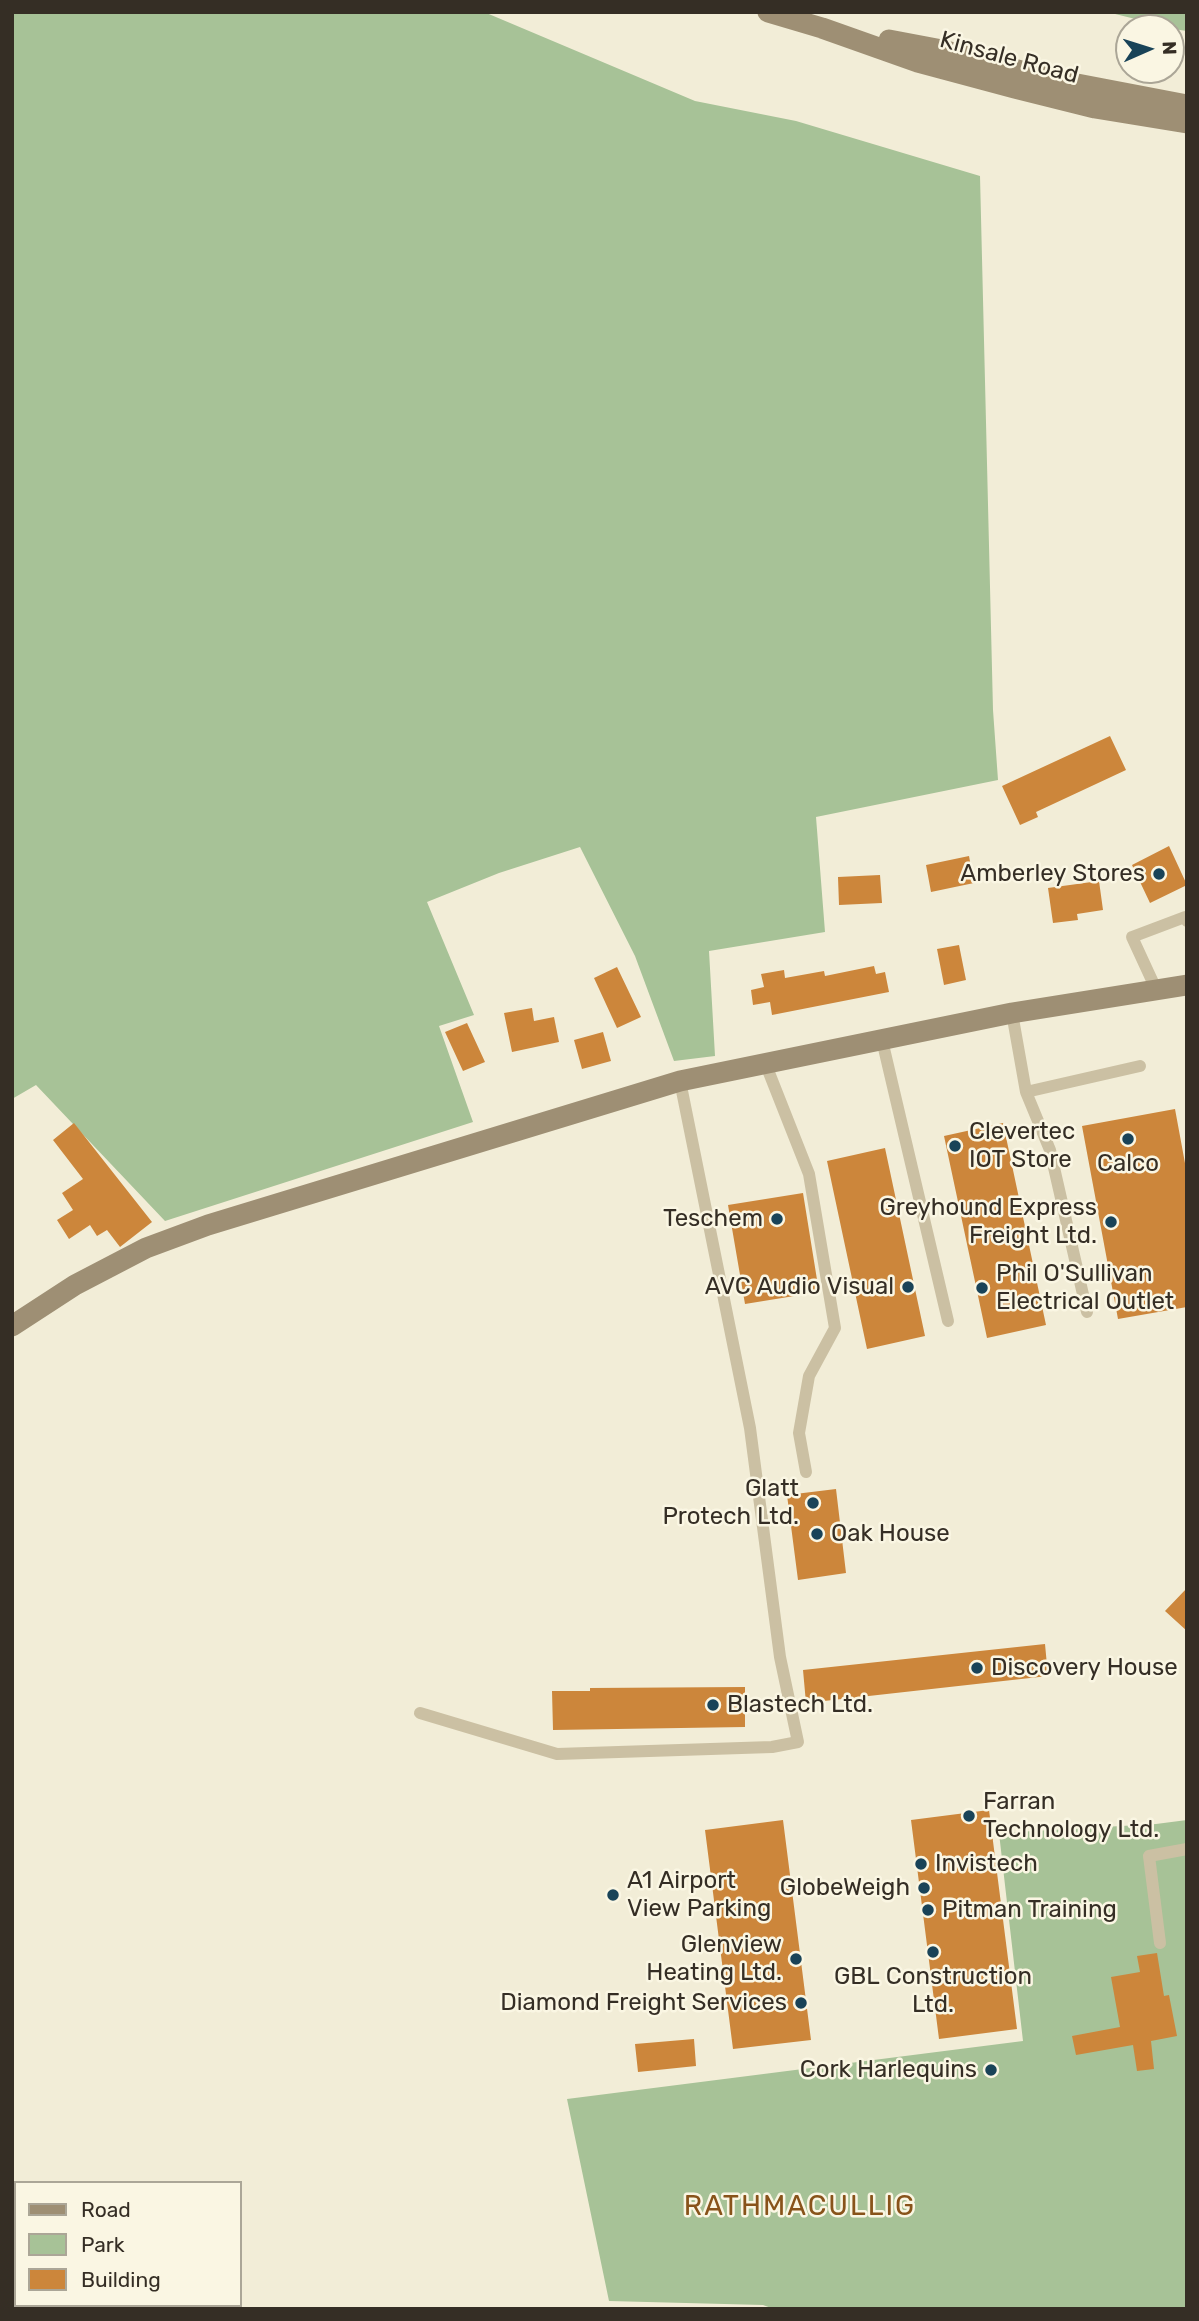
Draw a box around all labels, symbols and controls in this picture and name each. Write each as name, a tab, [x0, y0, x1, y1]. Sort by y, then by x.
north arrow	[1115, 14, 1185, 84]
street label: Kinsale Road	[937, 26, 1081, 90]
text: N	[1158, 41, 1181, 55]
place label: Amberley Stores	[960, 860, 1145, 888]
marker: Amberley Stores	[1151, 866, 1167, 882]
place label: Clevertec IOT Store	[969, 1118, 1075, 1174]
marker: Calco	[1120, 1131, 1136, 1147]
marker: Clevertec IOT Store	[947, 1138, 963, 1154]
place label: Calco	[1097, 1150, 1159, 1178]
place label: Greyhound Express Freight Ltd.	[879, 1194, 1097, 1250]
place label: Teschem	[663, 1205, 763, 1233]
marker: Teschem	[769, 1211, 785, 1227]
marker: Greyhound Express Freight Ltd.	[1103, 1214, 1119, 1230]
place label: Phil O'Sullivan Electrical Outlet	[996, 1260, 1174, 1316]
place label: AVC Audio Visual	[705, 1273, 894, 1301]
marker: AVC Audio Visual	[900, 1279, 916, 1295]
marker: Phil O'Sullivan Electrical Outlet	[974, 1280, 990, 1296]
place label: Glatt Protech Ltd.	[662, 1475, 799, 1531]
marker: Glatt Protech Ltd.	[805, 1495, 821, 1511]
place label: Oak House	[831, 1520, 950, 1548]
marker: Oak House	[809, 1526, 825, 1542]
place label: Discovery House	[991, 1654, 1178, 1682]
marker: Discovery House	[969, 1660, 985, 1676]
place label: Blastech Ltd.	[727, 1691, 873, 1719]
marker: Blastech Ltd.	[705, 1697, 721, 1713]
place label: Farran Technology Ltd.	[983, 1788, 1159, 1844]
marker: Farran Technology Ltd.	[961, 1808, 977, 1824]
place label: Invistech	[935, 1850, 1038, 1878]
marker: Invistech	[913, 1856, 929, 1872]
place label: A1 Airport View Parking	[627, 1867, 771, 1923]
place label: GlobeWeigh	[780, 1874, 910, 1902]
marker: GlobeWeigh	[916, 1880, 932, 1896]
marker: A1 Airport View Parking	[605, 1887, 621, 1903]
place label: Pitman Training	[942, 1896, 1117, 1924]
marker: Pitman Training	[920, 1902, 936, 1918]
place label: Glenview Heating Ltd.	[646, 1931, 782, 1987]
marker: GBL Construction Ltd.	[925, 1944, 941, 1960]
marker: Glenview Heating Ltd.	[788, 1951, 804, 1967]
place label: GBL Construction Ltd.	[834, 1963, 1032, 2019]
place label: Diamond Freight Services	[500, 1989, 787, 2017]
marker: Diamond Freight Services	[793, 1995, 809, 2011]
place label: Cork Harlequins	[800, 2056, 977, 2084]
marker: Cork Harlequins	[983, 2062, 999, 2078]
legend	[14, 2181, 242, 2307]
district label: RATHMACULLIG	[685, 2190, 915, 2224]
text: Road	[81, 2197, 131, 2222]
text: Park	[81, 2232, 125, 2257]
text: Building	[81, 2267, 161, 2292]

